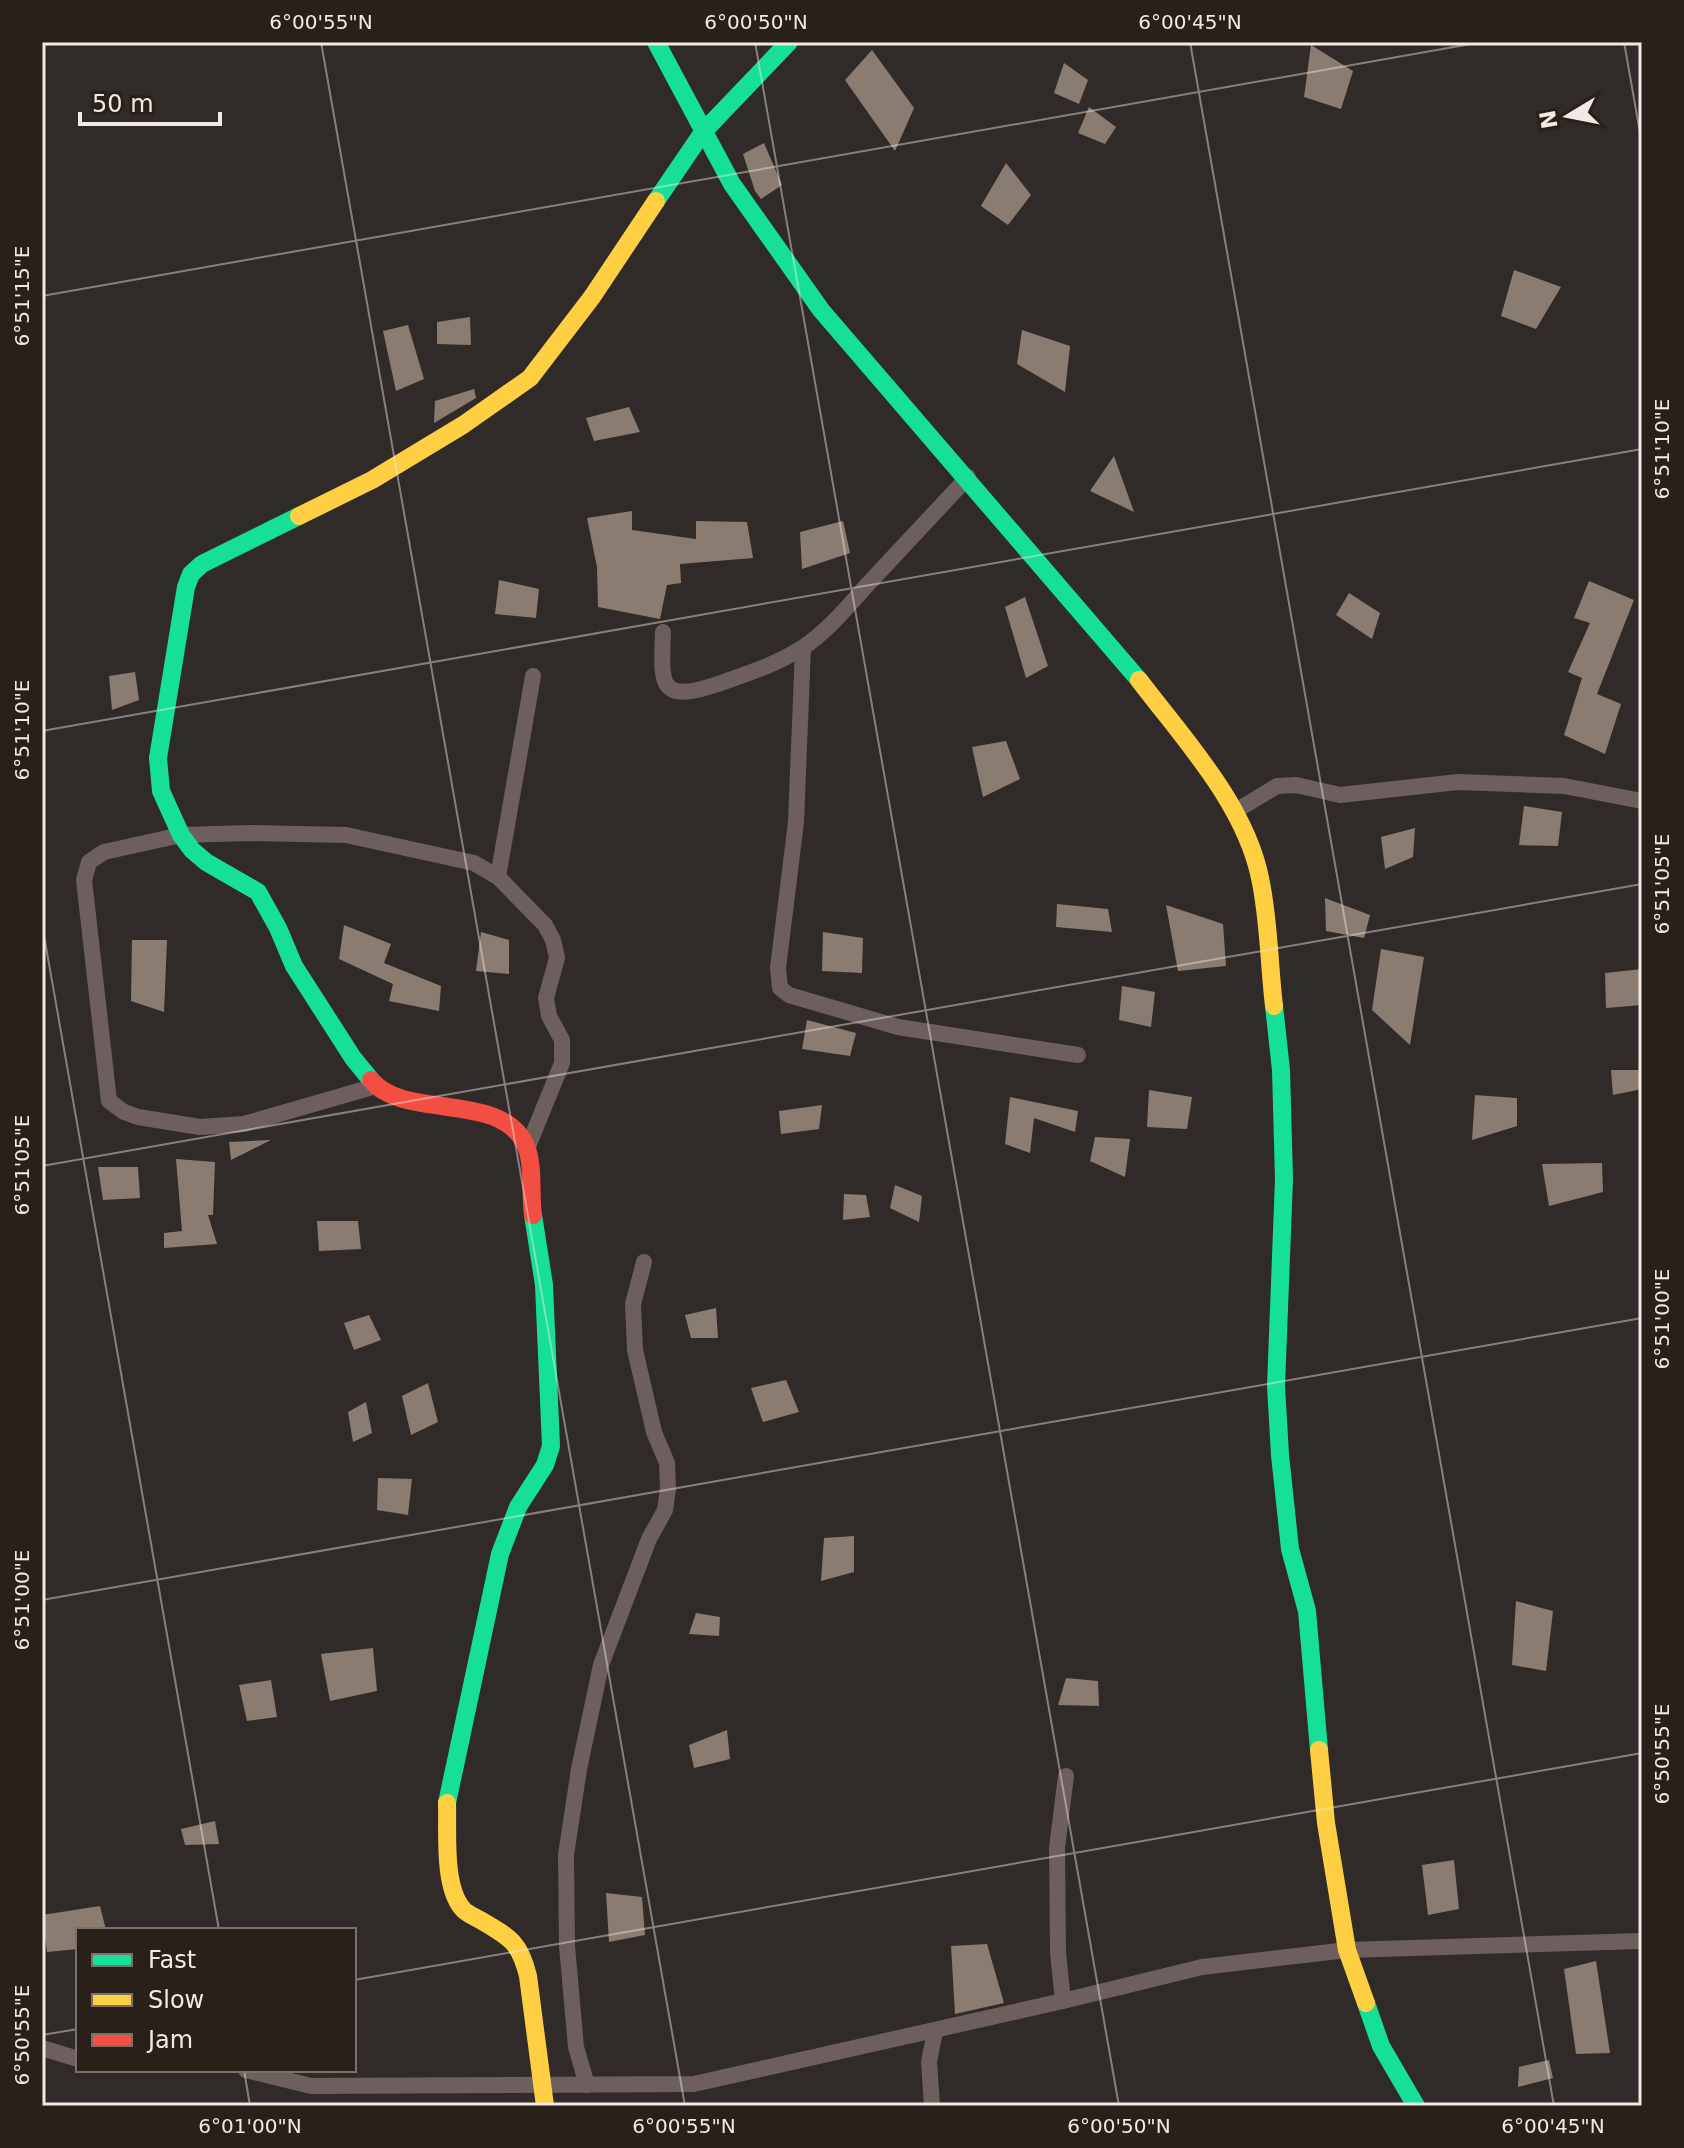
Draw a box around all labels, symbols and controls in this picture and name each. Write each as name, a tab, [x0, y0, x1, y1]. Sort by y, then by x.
text: 6°00'55"N	[269, 10, 373, 34]
text: 6°00'50"N	[704, 10, 808, 34]
text: 6°00'45"N	[1138, 10, 1242, 34]
scale bar	[80, 76, 220, 126]
north arrow	[1528, 76, 1608, 156]
text: 50 m	[92, 90, 154, 118]
text: N	[1535, 108, 1563, 131]
text: 6°51'15"E	[10, 246, 34, 346]
text: 6°51'10"E	[1650, 399, 1674, 499]
text: 6°51'10"E	[10, 680, 34, 780]
text: 6°51'05"E	[1650, 834, 1674, 934]
text: 6°51'05"E	[10, 1115, 34, 1215]
text: 6°51'00"E	[1650, 1269, 1674, 1369]
text: 6°51'00"E	[10, 1550, 34, 1650]
text: 6°50'55"E	[1650, 1704, 1674, 1804]
legend	[76, 1928, 356, 2072]
text: Fast	[148, 1946, 196, 1974]
text: 6°50'55"E	[10, 1985, 34, 2085]
text: Slow	[148, 1986, 204, 2014]
text: Jam	[146, 2026, 193, 2054]
text: 6°01'00"N	[198, 2114, 302, 2138]
text: 6°00'55"N	[632, 2114, 736, 2138]
text: 6°00'50"N	[1067, 2114, 1171, 2138]
text: 6°00'45"N	[1501, 2114, 1605, 2138]

